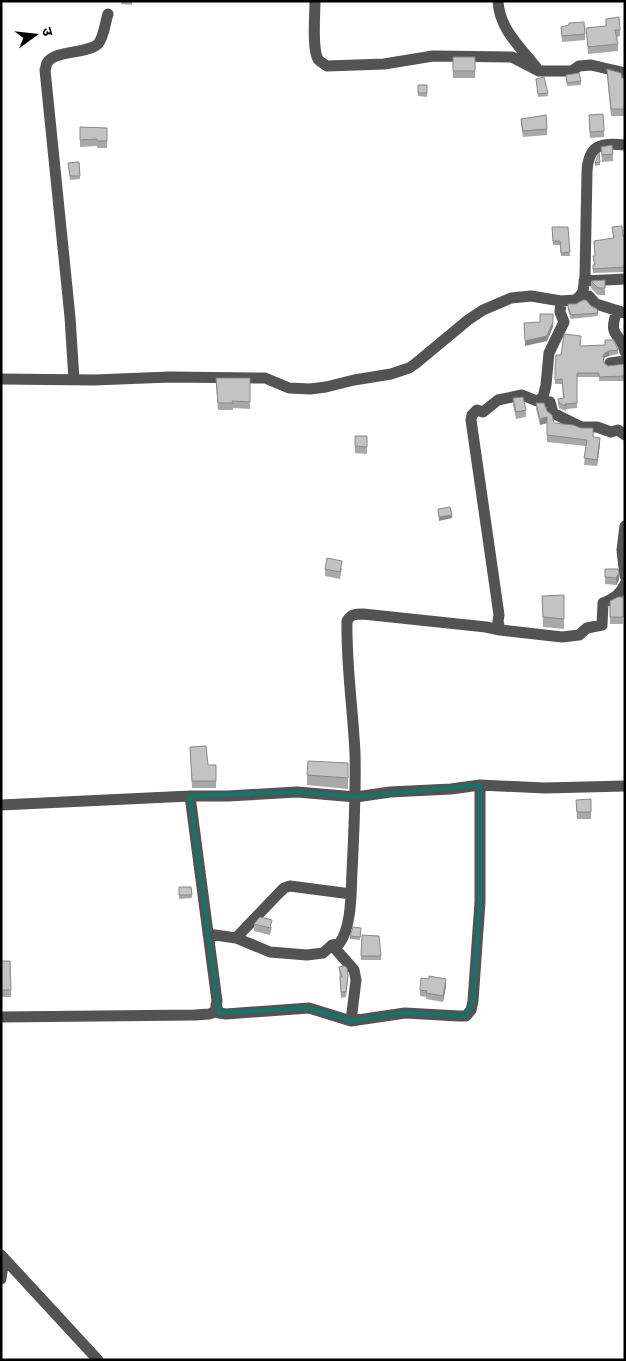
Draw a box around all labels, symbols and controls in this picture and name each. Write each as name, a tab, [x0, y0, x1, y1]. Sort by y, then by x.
north arrow	[10, 10, 60, 60]
text: उ	[37, 25, 58, 39]

